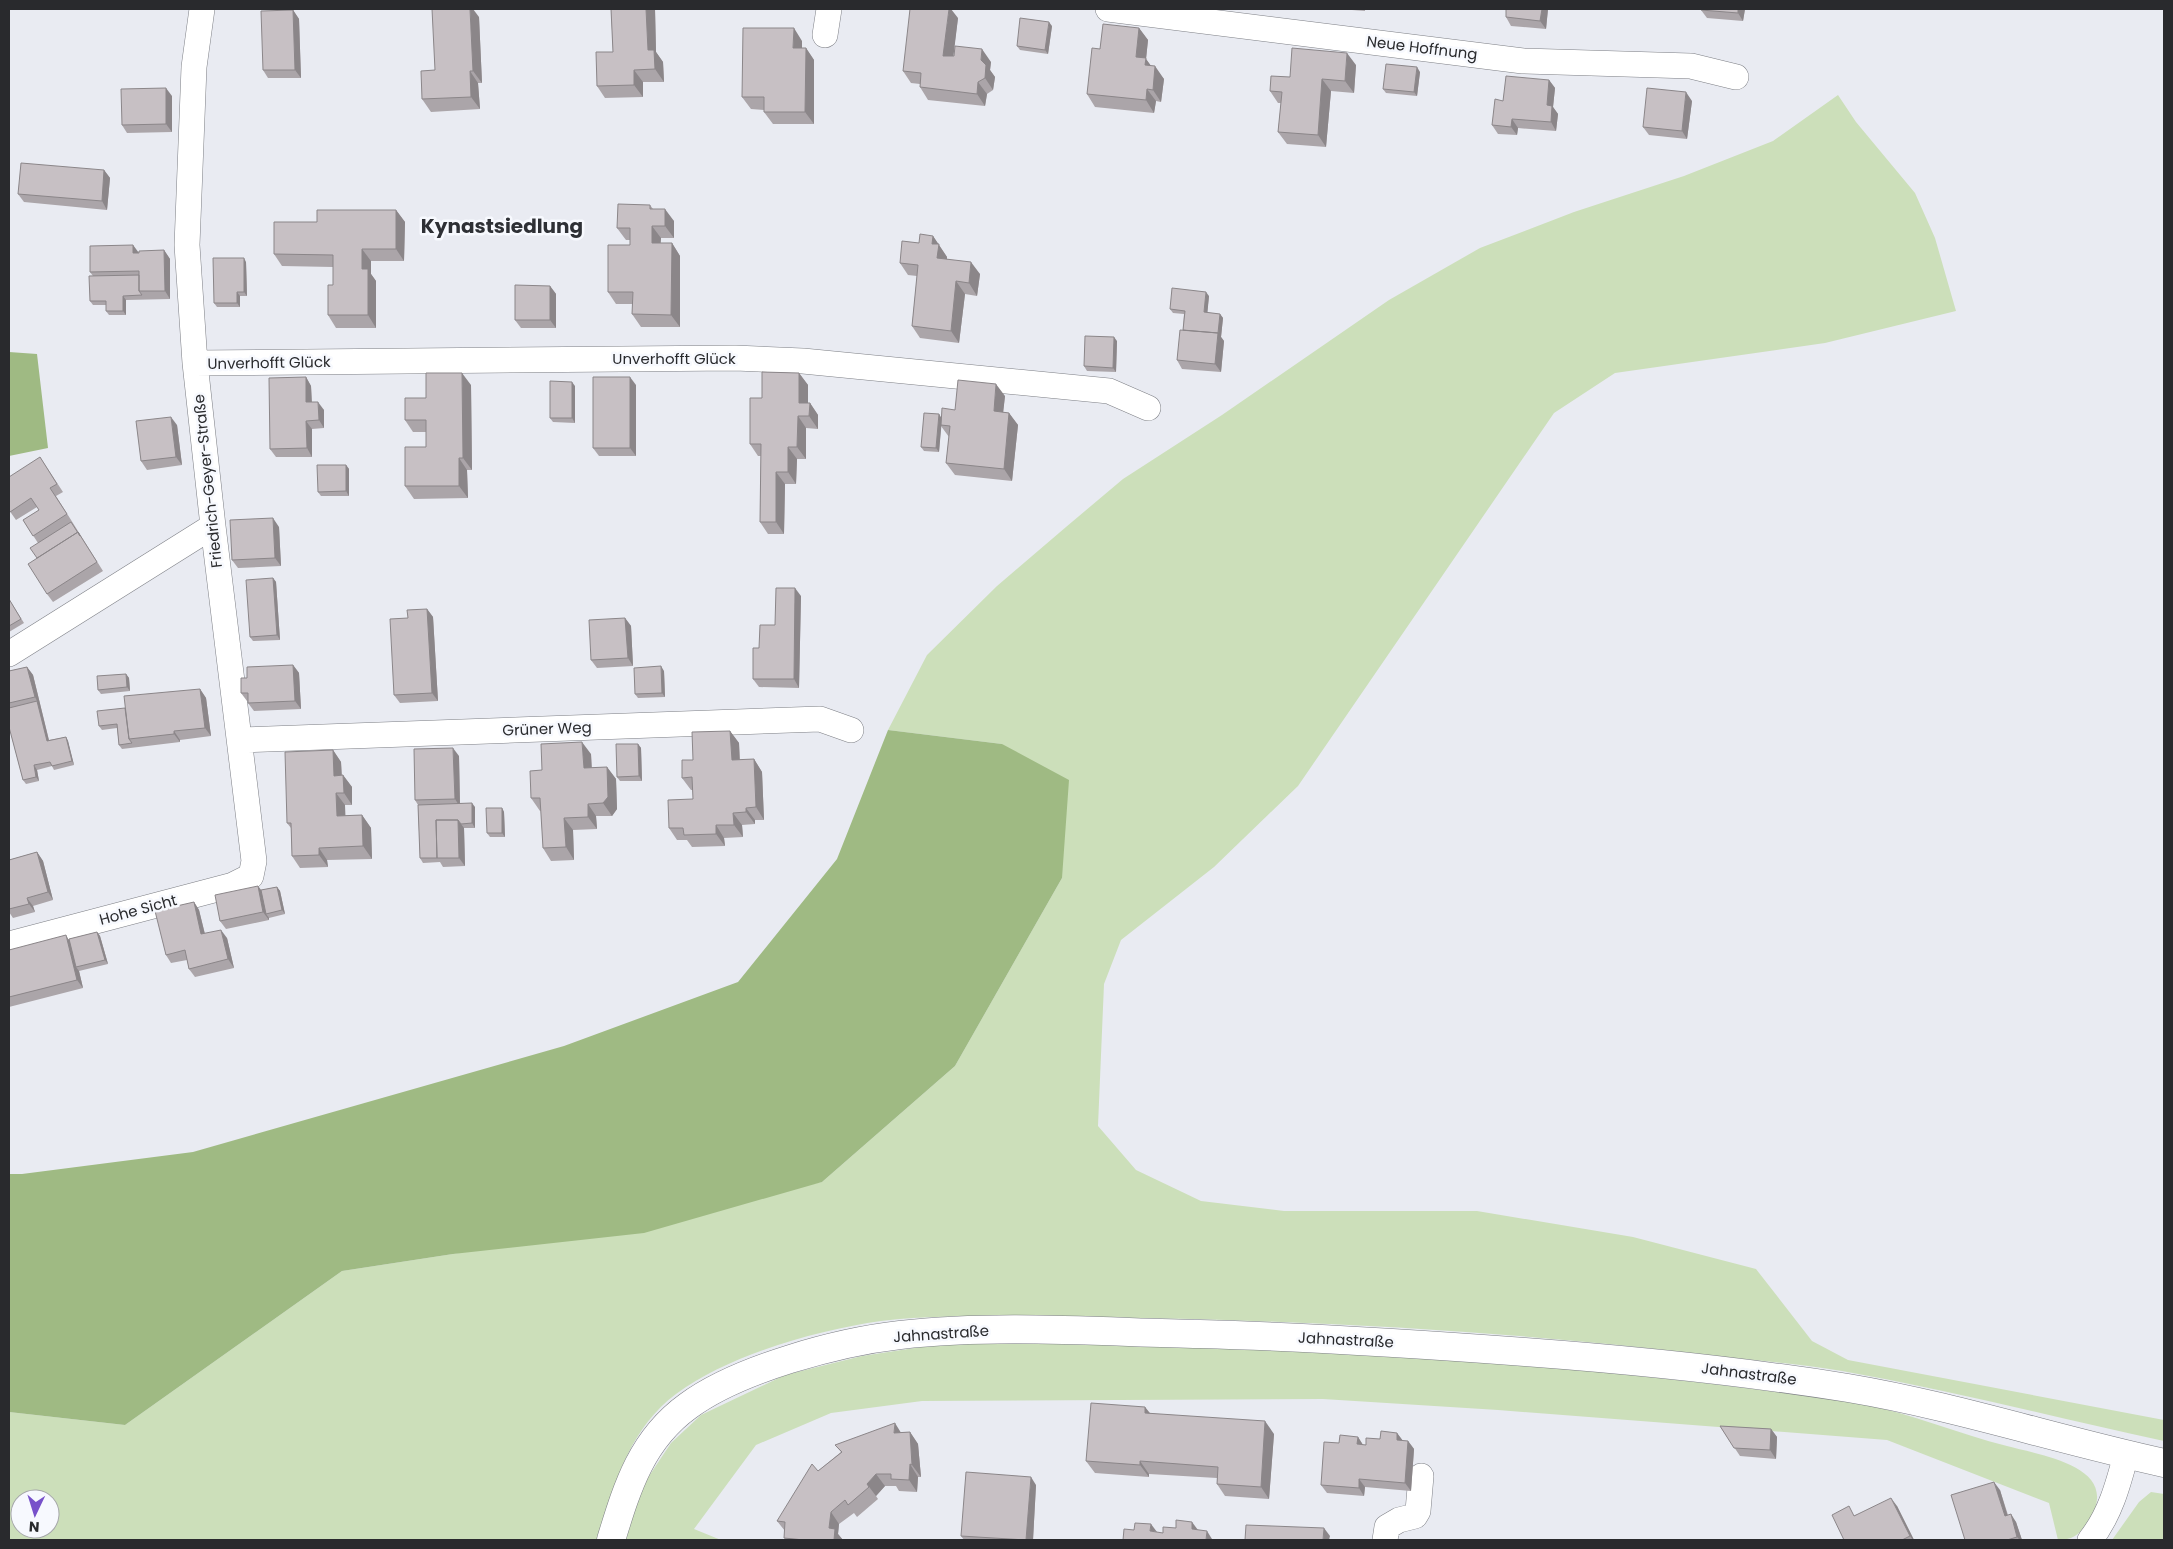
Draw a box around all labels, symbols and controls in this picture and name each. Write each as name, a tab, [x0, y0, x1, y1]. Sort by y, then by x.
street label: Neue Hoffnung	[1365, 30, 1479, 65]
district label: Kynastsiedlung	[421, 212, 583, 240]
street label: Unverhofft Glück	[612, 348, 736, 369]
street label: Unverhofft Glück	[207, 351, 331, 374]
street label: Friedrich-Geyer-Straße	[188, 393, 227, 569]
street label: Grüner Weg	[502, 716, 592, 741]
street label: Hohe Sicht	[97, 889, 179, 930]
street label: Jahnastraße	[892, 1320, 990, 1347]
street label: Jahnastraße	[1298, 1327, 1395, 1352]
street label: Jahnastraße	[1700, 1357, 1798, 1390]
north arrow	[10, 1489, 60, 1539]
text: N	[28, 1517, 40, 1537]

